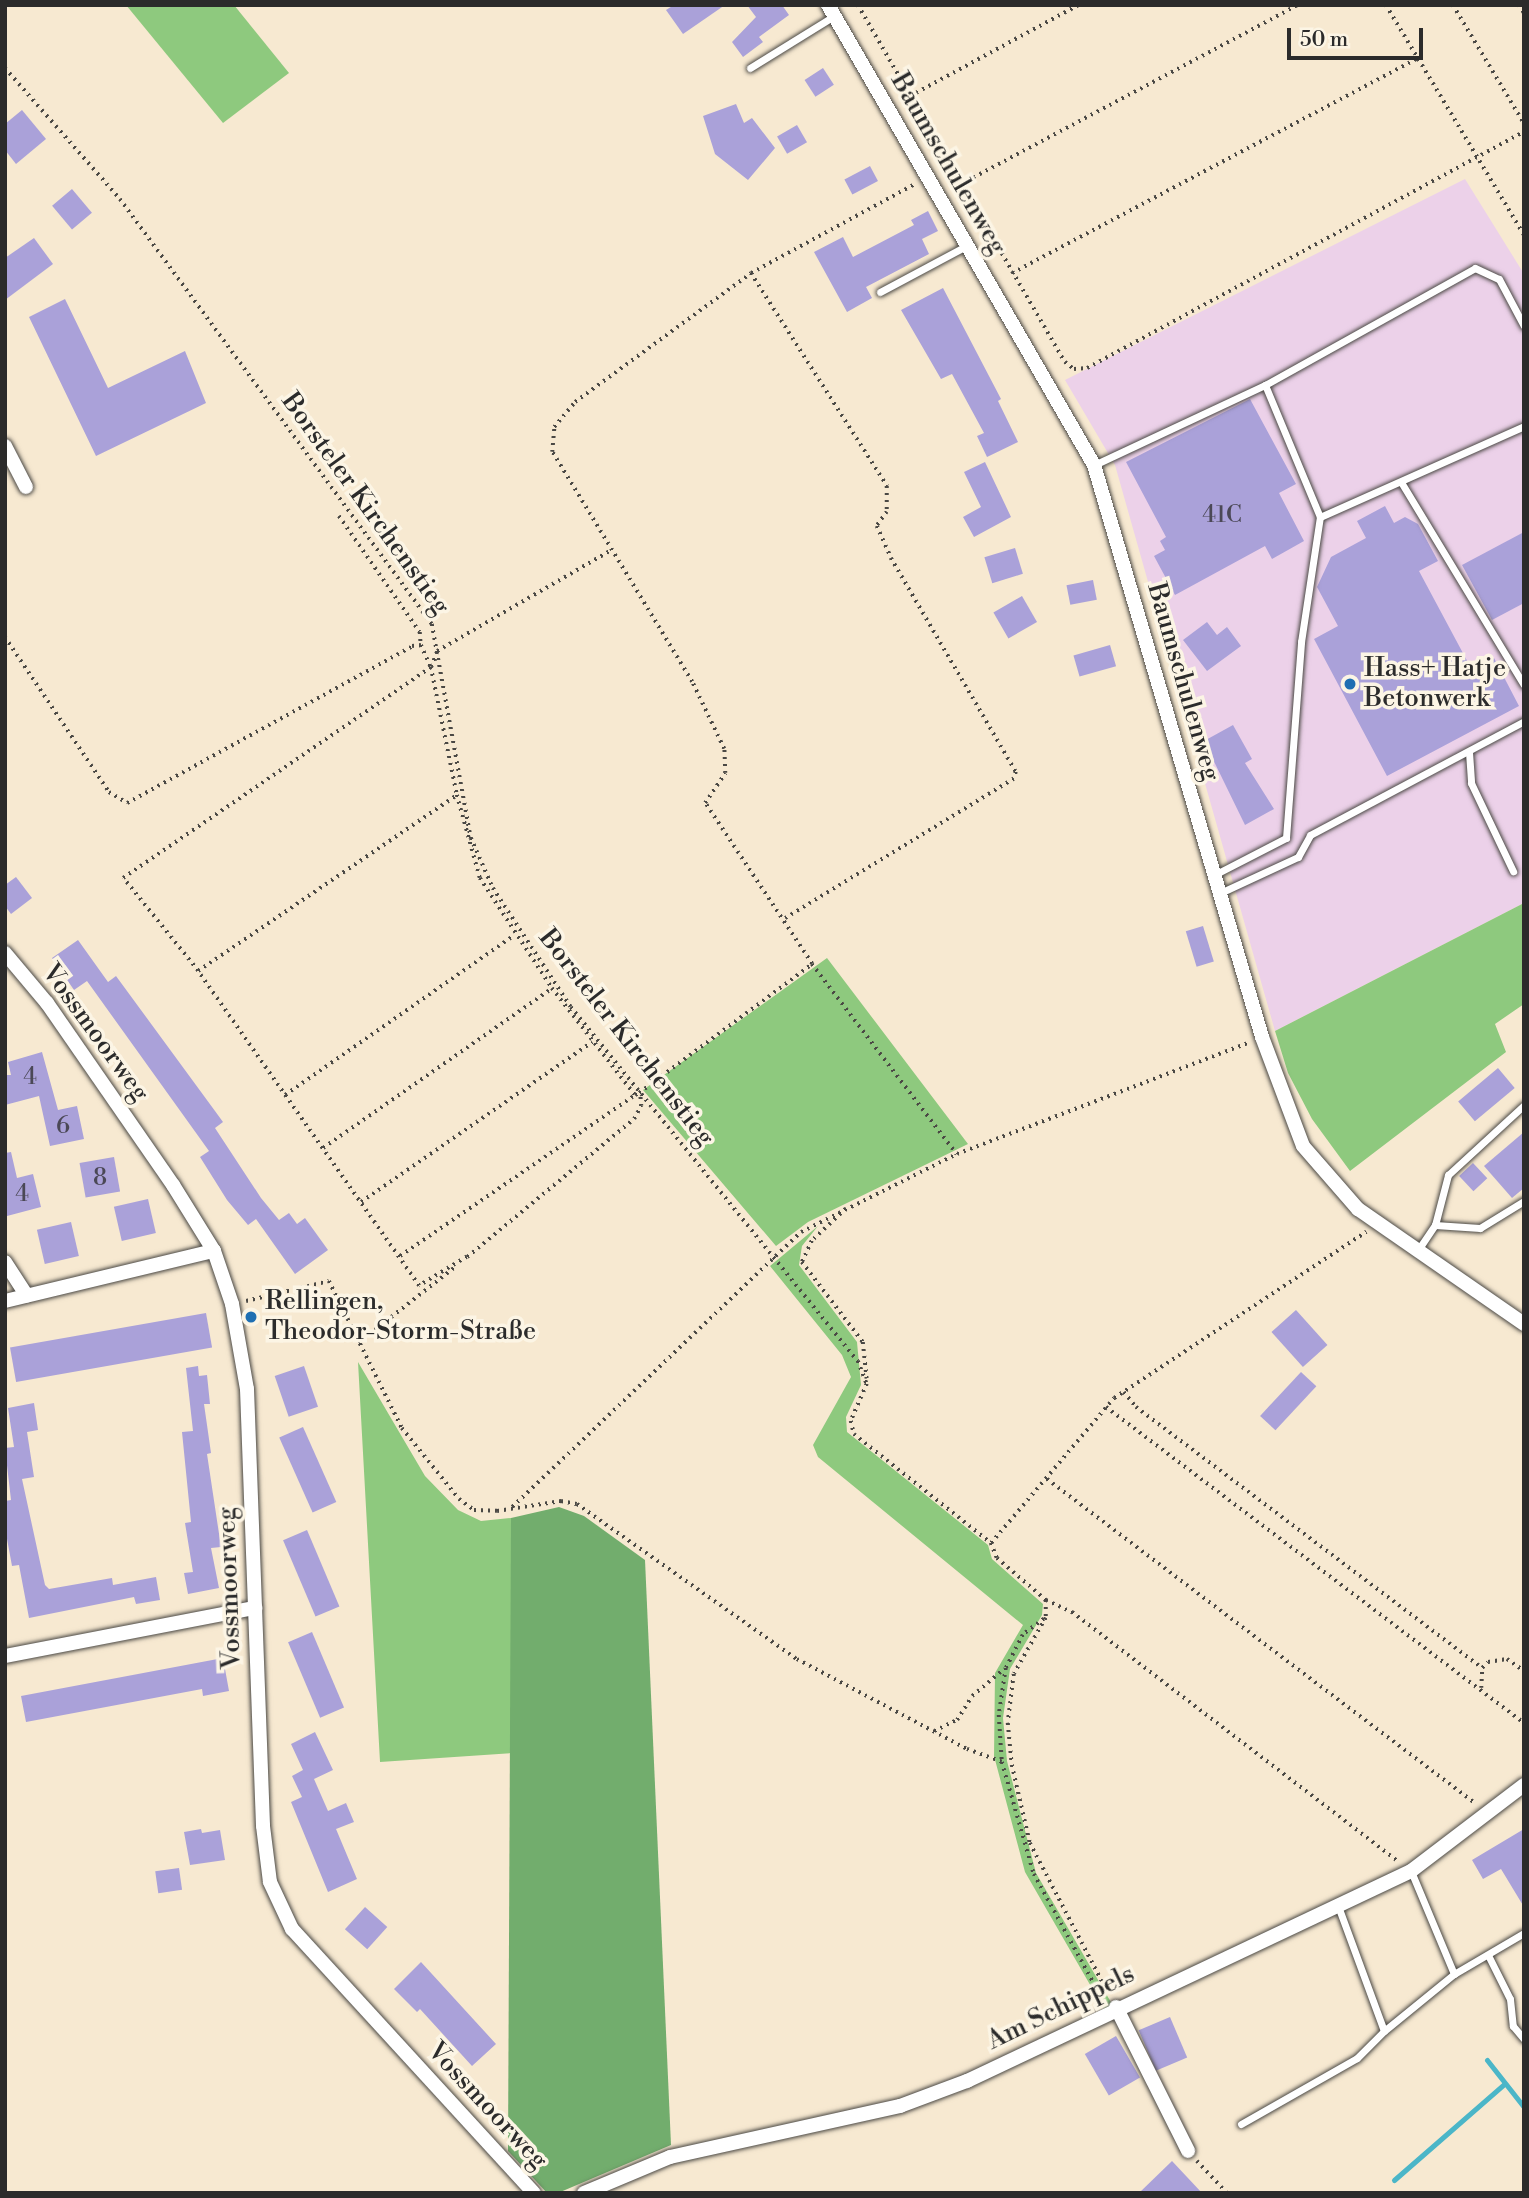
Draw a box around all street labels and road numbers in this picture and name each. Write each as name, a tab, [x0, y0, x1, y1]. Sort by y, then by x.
street label: Baumschulenweg	[883, 68, 1013, 260]
street label: Borsteler Kirchenstieg	[274, 387, 456, 621]
street label: Baumschulenweg	[1140, 580, 1226, 784]
street label: Borsteler Kirchenstieg	[532, 923, 720, 1153]
street label: Vossmoorweg	[35, 958, 155, 1108]
street label: Vossmoorweg	[212, 1506, 248, 1670]
street label: Am Schippels	[982, 1959, 1140, 2057]
street label: Vossmoorweg	[420, 2036, 554, 2176]

